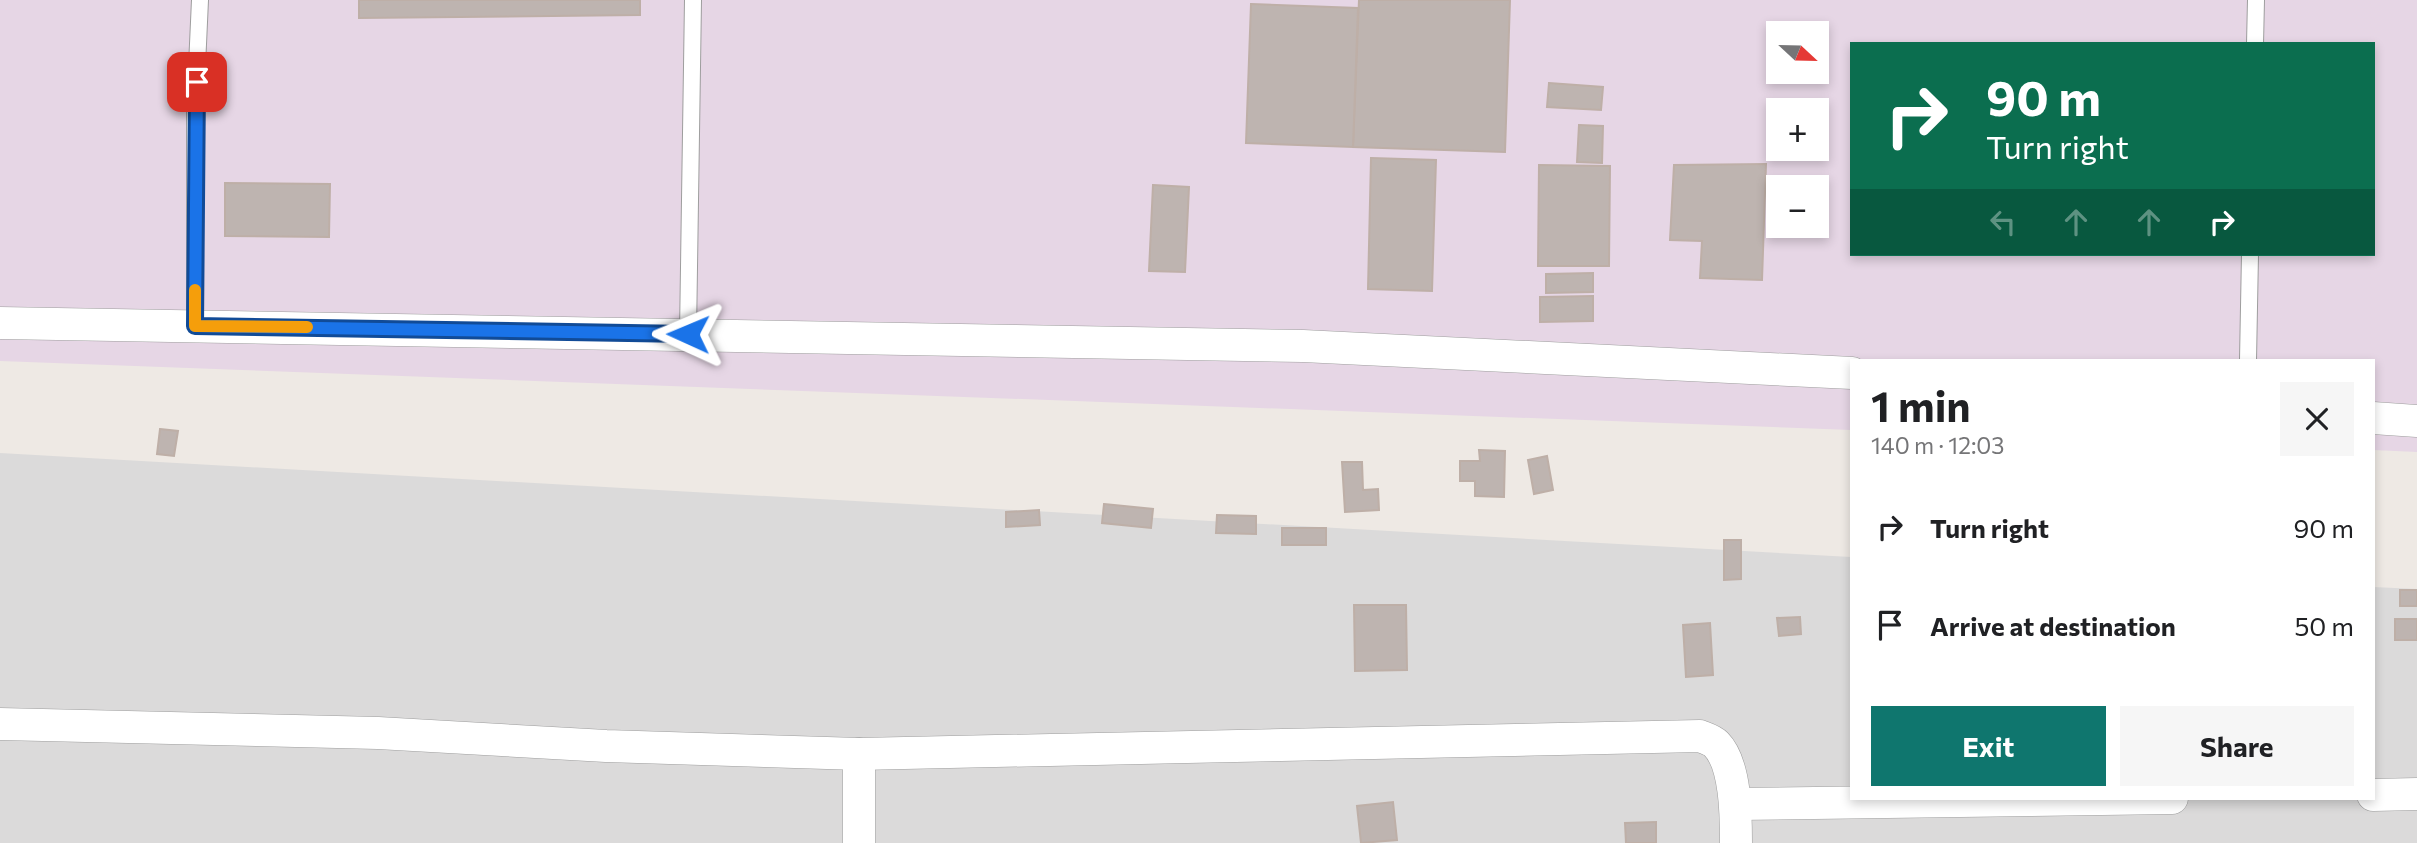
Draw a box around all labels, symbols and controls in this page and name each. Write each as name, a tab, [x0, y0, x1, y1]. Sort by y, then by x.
north arrow	[1766, 21, 1829, 84]
map controls	[1766, 21, 1829, 238]
pin	[167, 52, 227, 112]
icon: arrive	[178, 63, 216, 101]
text: 90 m	[1986, 66, 2101, 126]
icon: right	[1871, 70, 1962, 161]
button: +	[1766, 98, 1829, 161]
text: Turn right	[1986, 126, 2129, 166]
button: −	[1766, 175, 1829, 238]
icon: left	[1984, 203, 2022, 241]
icon: ahead	[2057, 203, 2095, 241]
icon: ahead	[2130, 203, 2168, 241]
icon: right	[2203, 203, 2241, 241]
position arrow	[651, 297, 725, 371]
text: 1 min	[1871, 379, 1971, 431]
button: close	[2280, 382, 2354, 456]
text: 140 m · 12:03	[1871, 431, 2004, 459]
icon: right	[1871, 508, 1909, 546]
text: Turn right	[1930, 512, 2049, 543]
text: 90 m	[2294, 512, 2354, 543]
icon: arrive	[1871, 606, 1909, 644]
text: Arrive at destination	[1930, 610, 2176, 641]
text: 50 m	[2294, 610, 2354, 641]
button: Exit	[1871, 706, 2106, 786]
button: Share	[2120, 706, 2354, 786]

